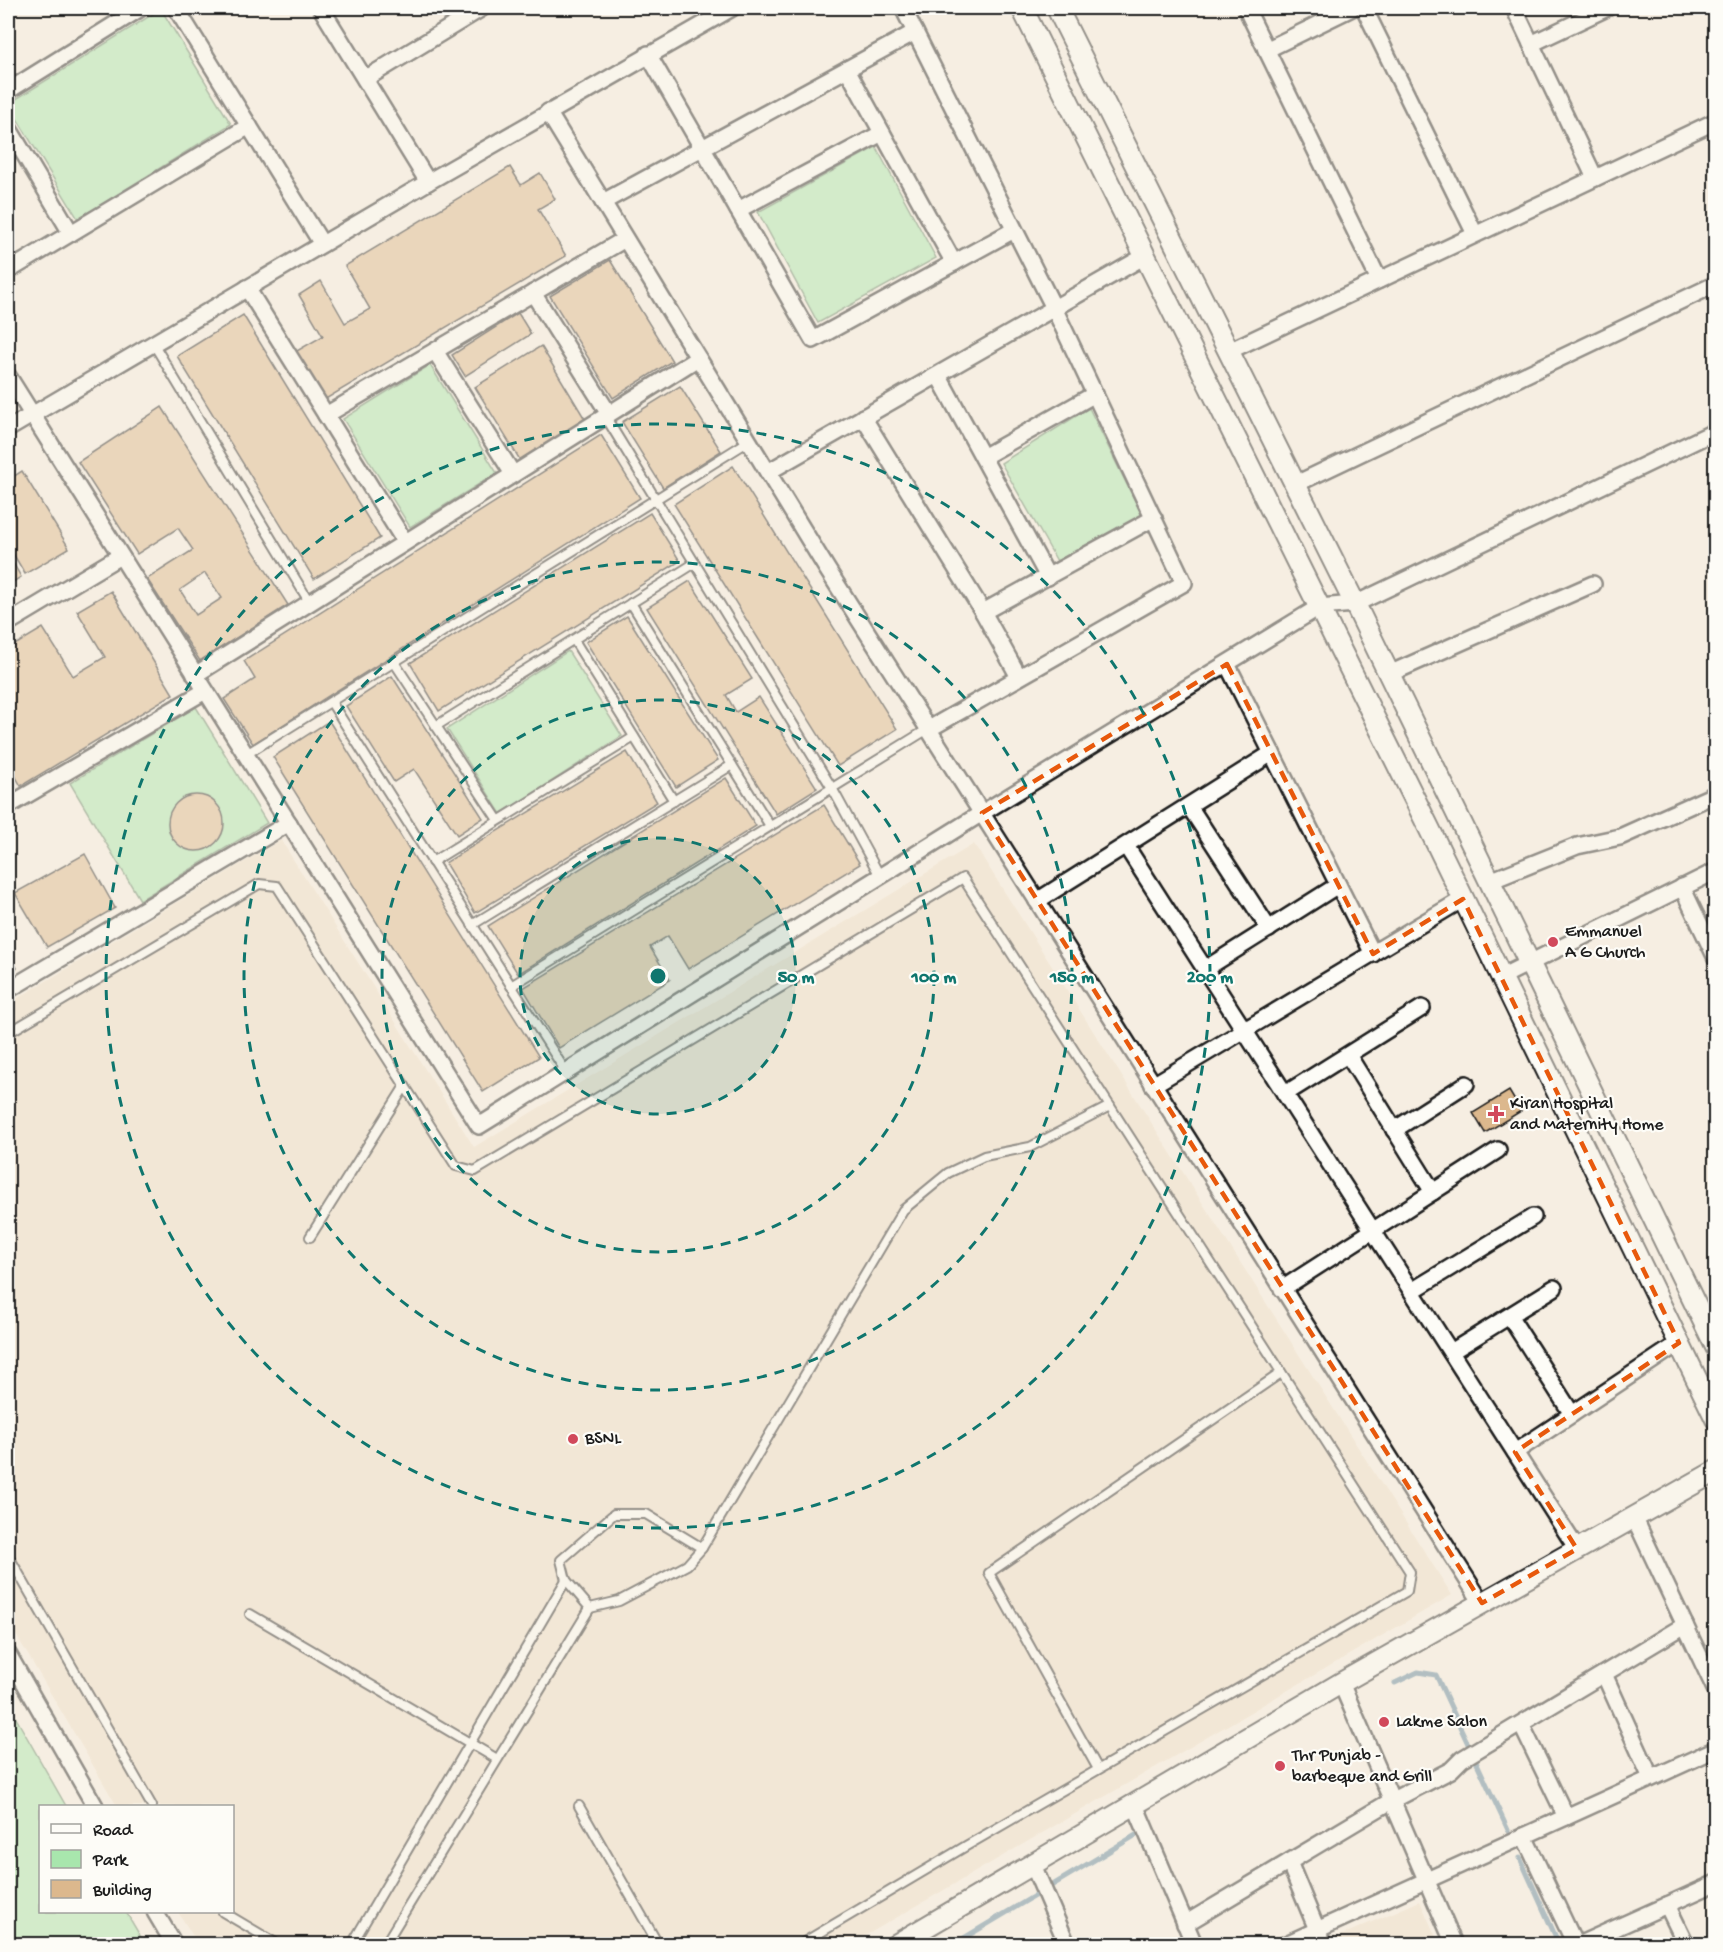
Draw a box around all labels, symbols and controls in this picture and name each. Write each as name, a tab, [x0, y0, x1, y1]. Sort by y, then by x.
place label: Emmanuel A G Church	[1565, 922, 1646, 964]
marker: Emmanuel A G Church	[1546, 935, 1560, 949]
centre of rings	[648, 966, 668, 986]
text: 50 m	[778, 968, 815, 989]
text: 100 m	[911, 968, 957, 989]
text: 150 m	[1049, 968, 1094, 989]
text: 200 m	[1187, 968, 1233, 989]
place label: Kiran Hospital and Maternity Home	[1510, 1094, 1664, 1136]
marker: Kiran Hospital and Maternity Home	[1487, 1105, 1505, 1123]
place label: BSNL	[584, 1429, 622, 1450]
marker: BSNL	[566, 1432, 580, 1446]
place label: Lakme Salon	[1396, 1712, 1488, 1733]
marker: Lakme Salon	[1377, 1715, 1391, 1729]
place label: Thr Punjab - barbeque and Grill	[1291, 1746, 1432, 1788]
marker: Thr Punjab - barbeque and Grill	[1273, 1759, 1287, 1773]
legend	[39, 1805, 234, 1913]
text: Road	[93, 1821, 134, 1842]
text: Park	[92, 1851, 129, 1872]
text: Building	[92, 1881, 152, 1902]

